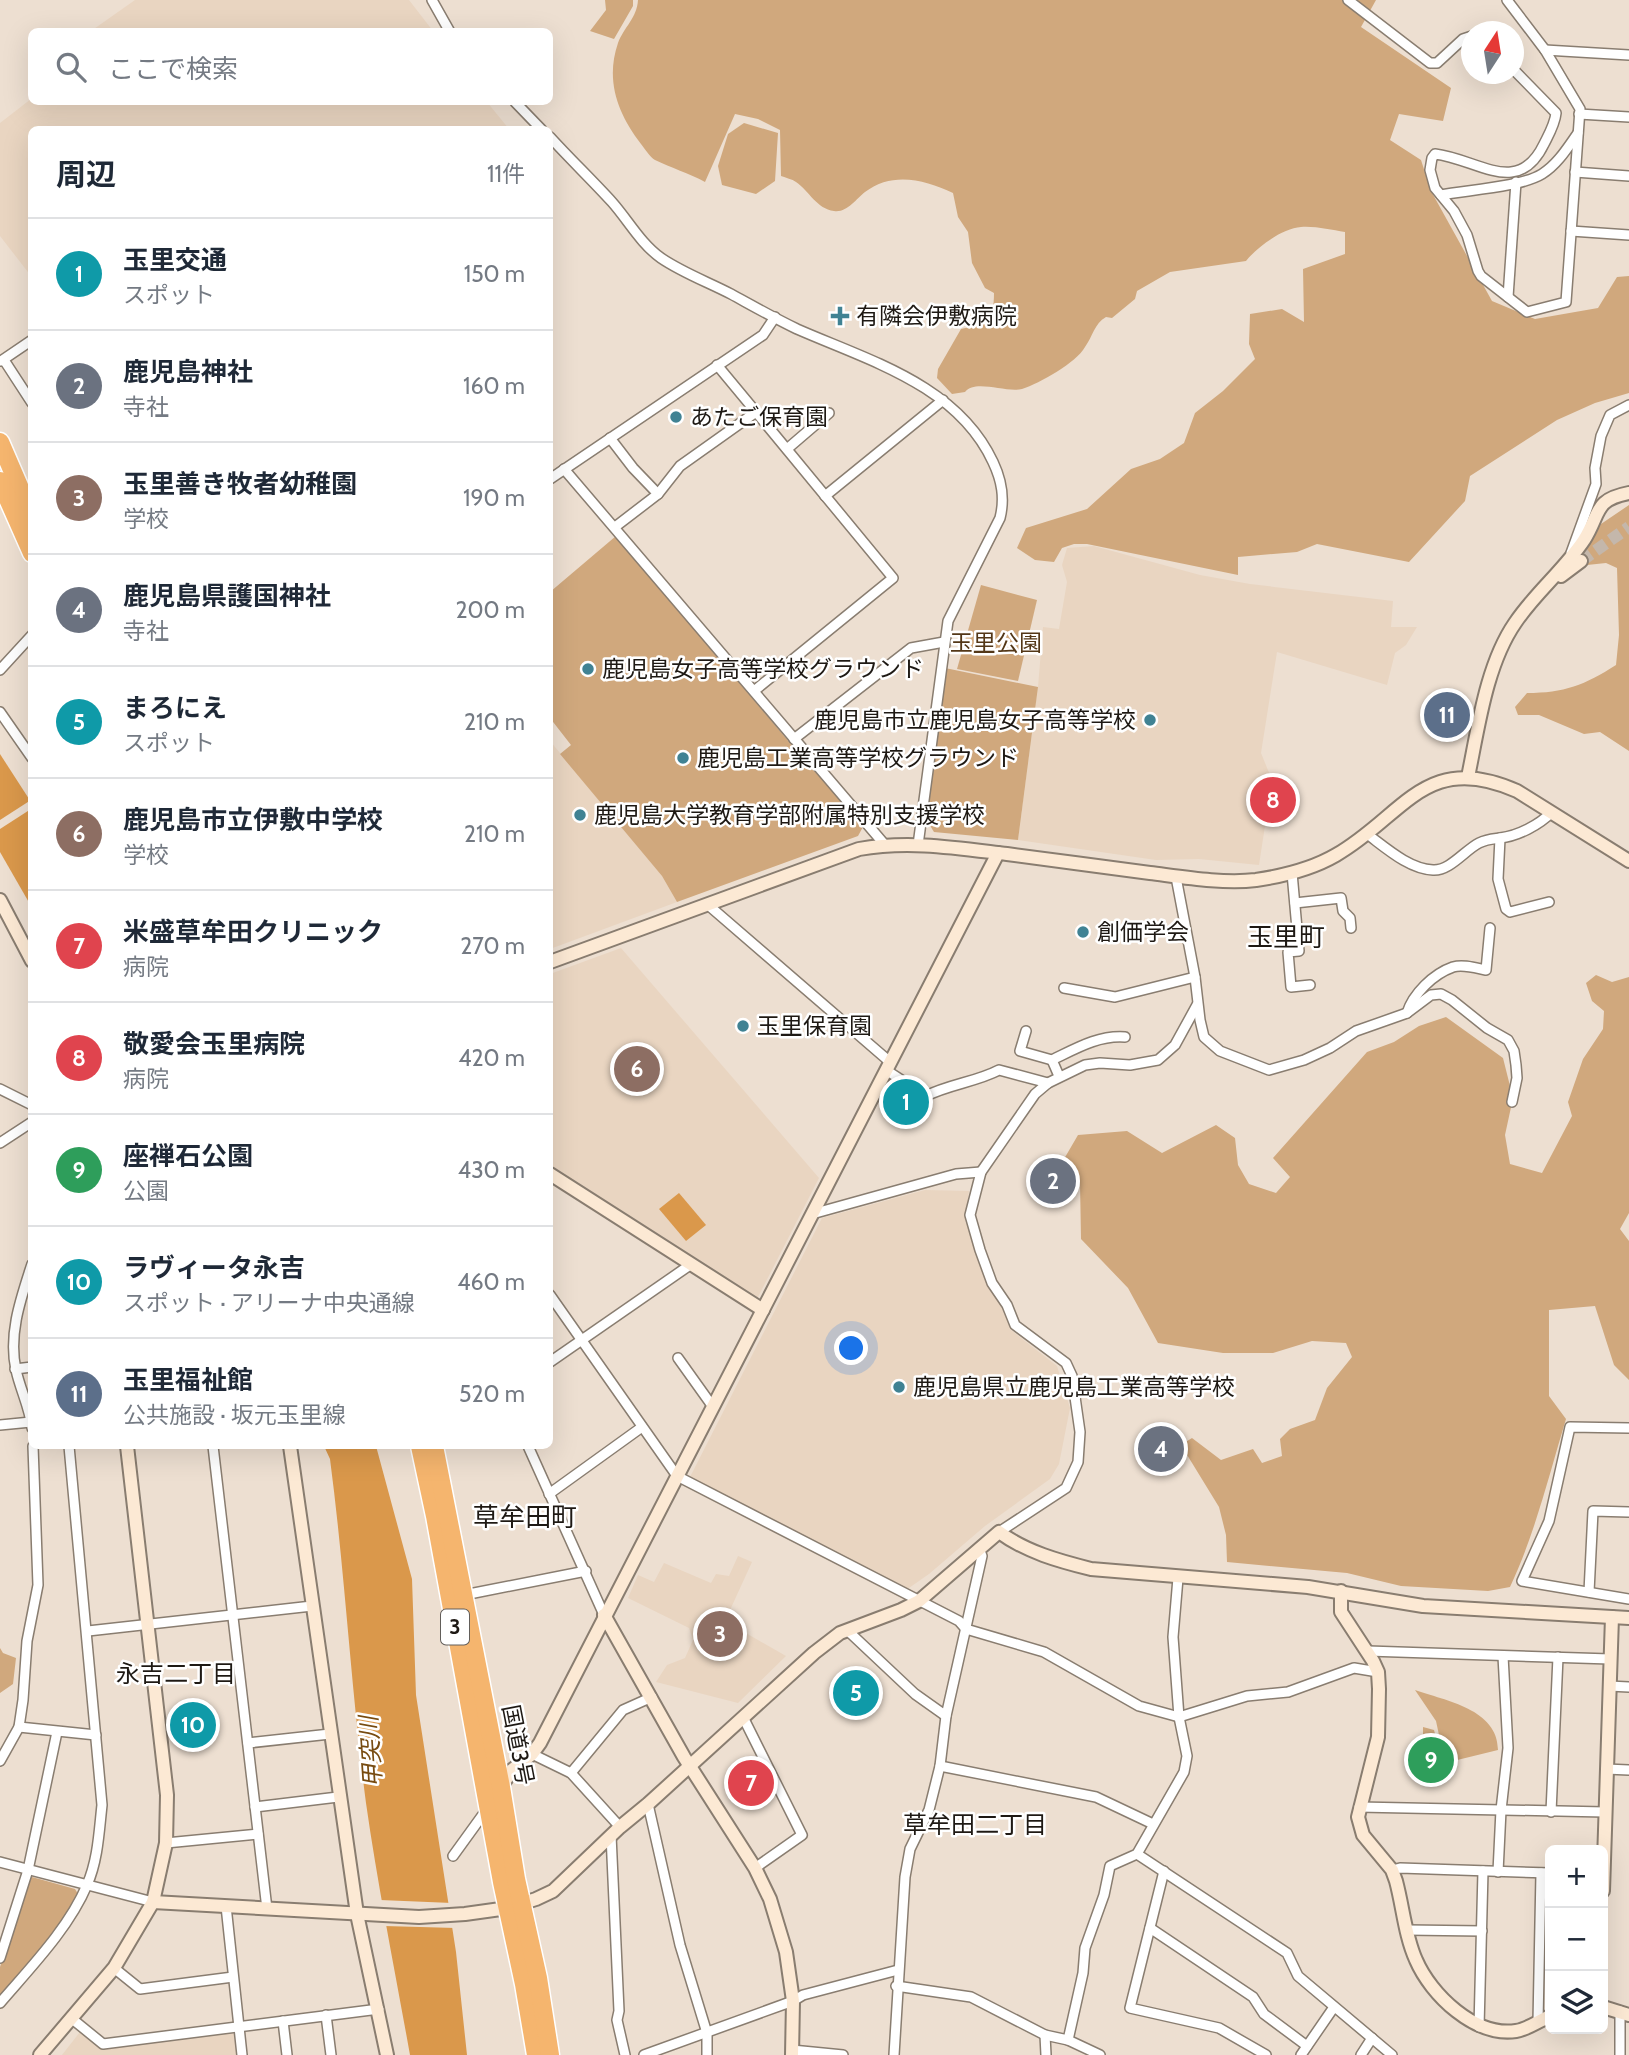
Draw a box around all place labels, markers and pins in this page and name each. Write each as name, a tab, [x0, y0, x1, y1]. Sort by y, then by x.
place label: 有隣会伊敷病院	[856, 302, 1017, 330]
marker: 有隣会伊敷病院	[830, 306, 850, 326]
place label: あたご保育園	[690, 403, 828, 431]
marker: あたご保育園	[668, 409, 684, 425]
place label: 鹿児島女子高等学校グラウンド	[602, 655, 924, 683]
marker: 鹿児島女子高等学校グラウンド	[580, 661, 596, 677]
pin: 11	[1424, 689, 1470, 741]
place label: 鹿児島市立鹿児島女子高等学校	[814, 706, 1136, 734]
marker: 鹿児島市立鹿児島女子高等学校	[1142, 712, 1158, 728]
place label: 鹿児島工業高等学校グラウンド	[697, 744, 1019, 772]
marker: 鹿児島工業高等学校グラウンド	[675, 750, 691, 766]
pin: 8	[1250, 774, 1296, 826]
place label: 鹿児島大学教育学部附属特別支援学校	[594, 801, 985, 829]
marker: 鹿児島大学教育学部附属特別支援学校	[572, 807, 588, 823]
place label: 創価学会	[1097, 918, 1189, 946]
marker: 創価学会	[1075, 924, 1091, 940]
place label: 玉里保育園	[757, 1012, 872, 1040]
marker: 玉里保育園	[735, 1018, 751, 1034]
pin: 6	[614, 1043, 660, 1095]
pin: 1	[883, 1076, 929, 1128]
pin: 2	[1030, 1155, 1076, 1207]
place label: 鹿児島県立鹿児島工業高等学校	[913, 1373, 1235, 1401]
marker: 鹿児島県立鹿児島工業高等学校	[891, 1379, 907, 1395]
pin: 4	[1138, 1423, 1184, 1475]
pin: 3	[697, 1608, 743, 1660]
pin: 5	[833, 1667, 879, 1719]
pin: 10	[170, 1699, 216, 1751]
pin: 9	[1408, 1734, 1454, 1786]
pin: 7	[728, 1757, 774, 1809]

